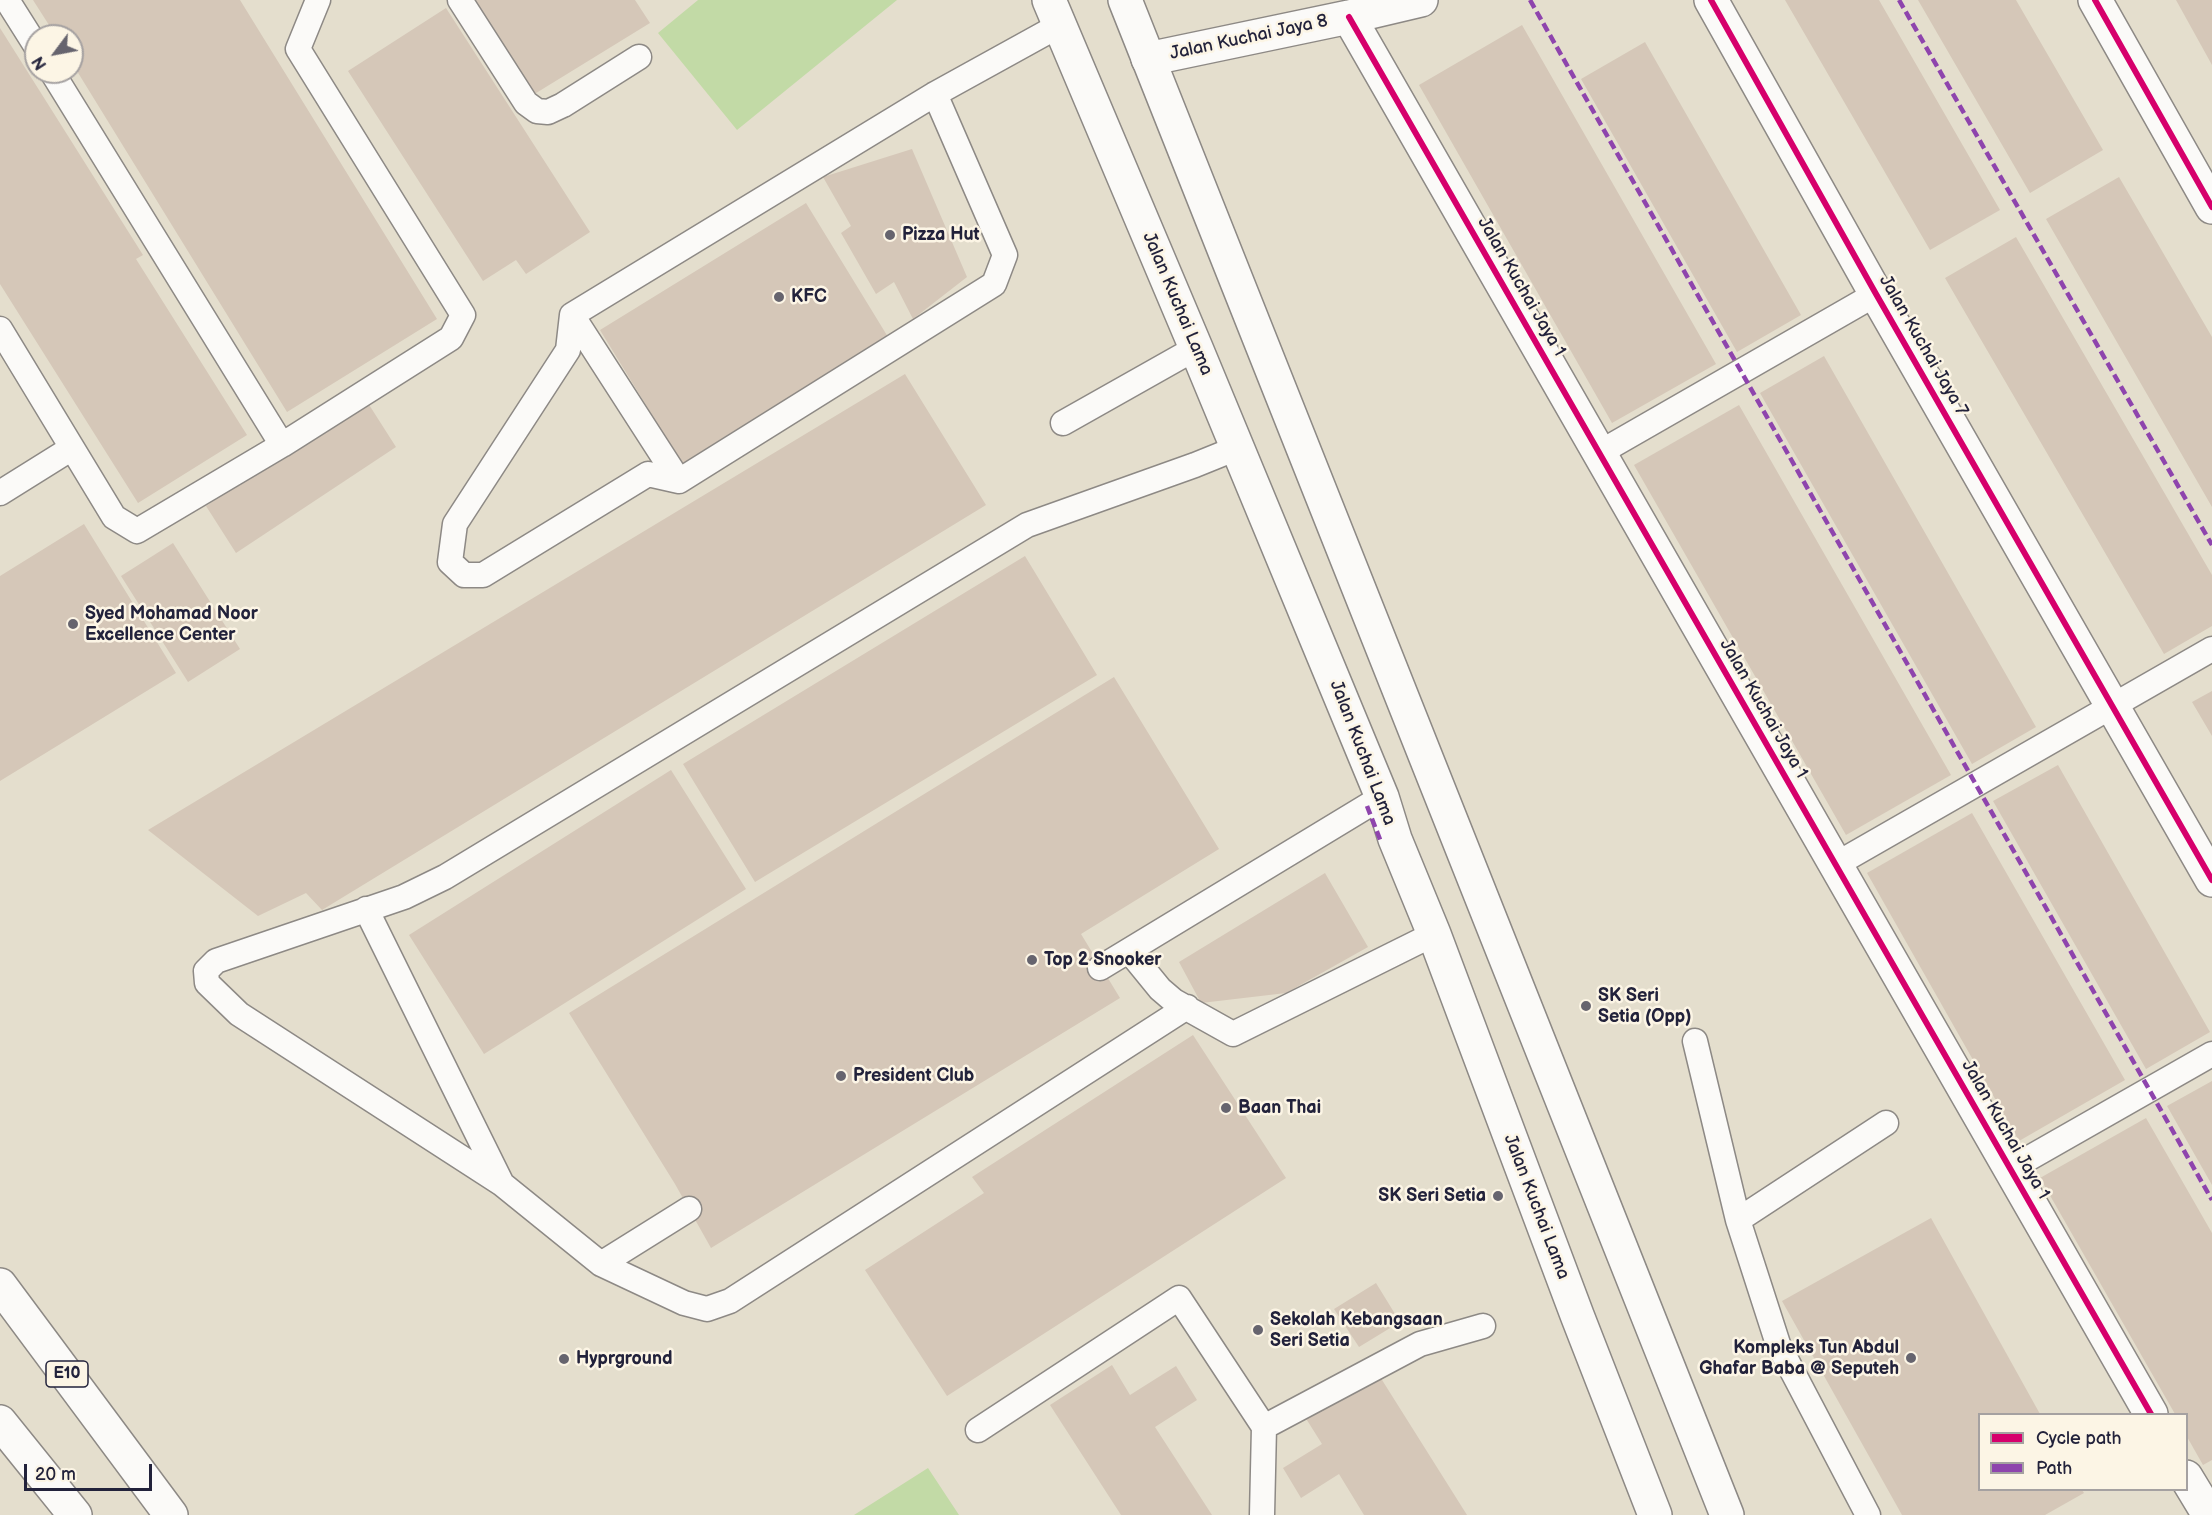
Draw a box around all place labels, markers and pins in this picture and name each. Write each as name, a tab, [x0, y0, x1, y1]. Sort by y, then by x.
place label: Pizza Hut	[902, 224, 980, 246]
marker: Pizza Hut	[883, 228, 897, 242]
place label: KFC	[791, 286, 827, 308]
marker: KFC	[772, 290, 786, 304]
place label: Syed Mohamad Noor Excellence Center	[85, 603, 258, 646]
marker: Syed Mohamad Noor Excellence Center	[66, 617, 80, 631]
place label: Top 2 Snooker	[1044, 949, 1161, 971]
marker: Top 2 Snooker	[1025, 953, 1039, 967]
place label: SK Seri Setia (Opp)	[1598, 985, 1691, 1028]
marker: SK Seri Setia (Opp)	[1579, 999, 1593, 1013]
place label: President Club	[853, 1065, 974, 1087]
marker: President Club	[834, 1069, 848, 1083]
place label: Baan Thai	[1238, 1097, 1321, 1119]
marker: Baan Thai	[1219, 1101, 1233, 1115]
place label: SK Seri Setia	[1378, 1185, 1486, 1207]
marker: SK Seri Setia	[1491, 1189, 1505, 1203]
place label: Sekolah Kebangsaan Seri Setia	[1270, 1309, 1443, 1352]
marker: Sekolah Kebangsaan Seri Setia	[1251, 1323, 1265, 1337]
place label: Kompleks Tun Abdul Ghafar Baba @ Seputeh	[1699, 1337, 1899, 1380]
place label: Hyprground	[576, 1348, 673, 1370]
marker: Kompleks Tun Abdul Ghafar Baba @ Seputeh	[1904, 1351, 1918, 1365]
marker: Hyprground	[557, 1352, 571, 1366]

